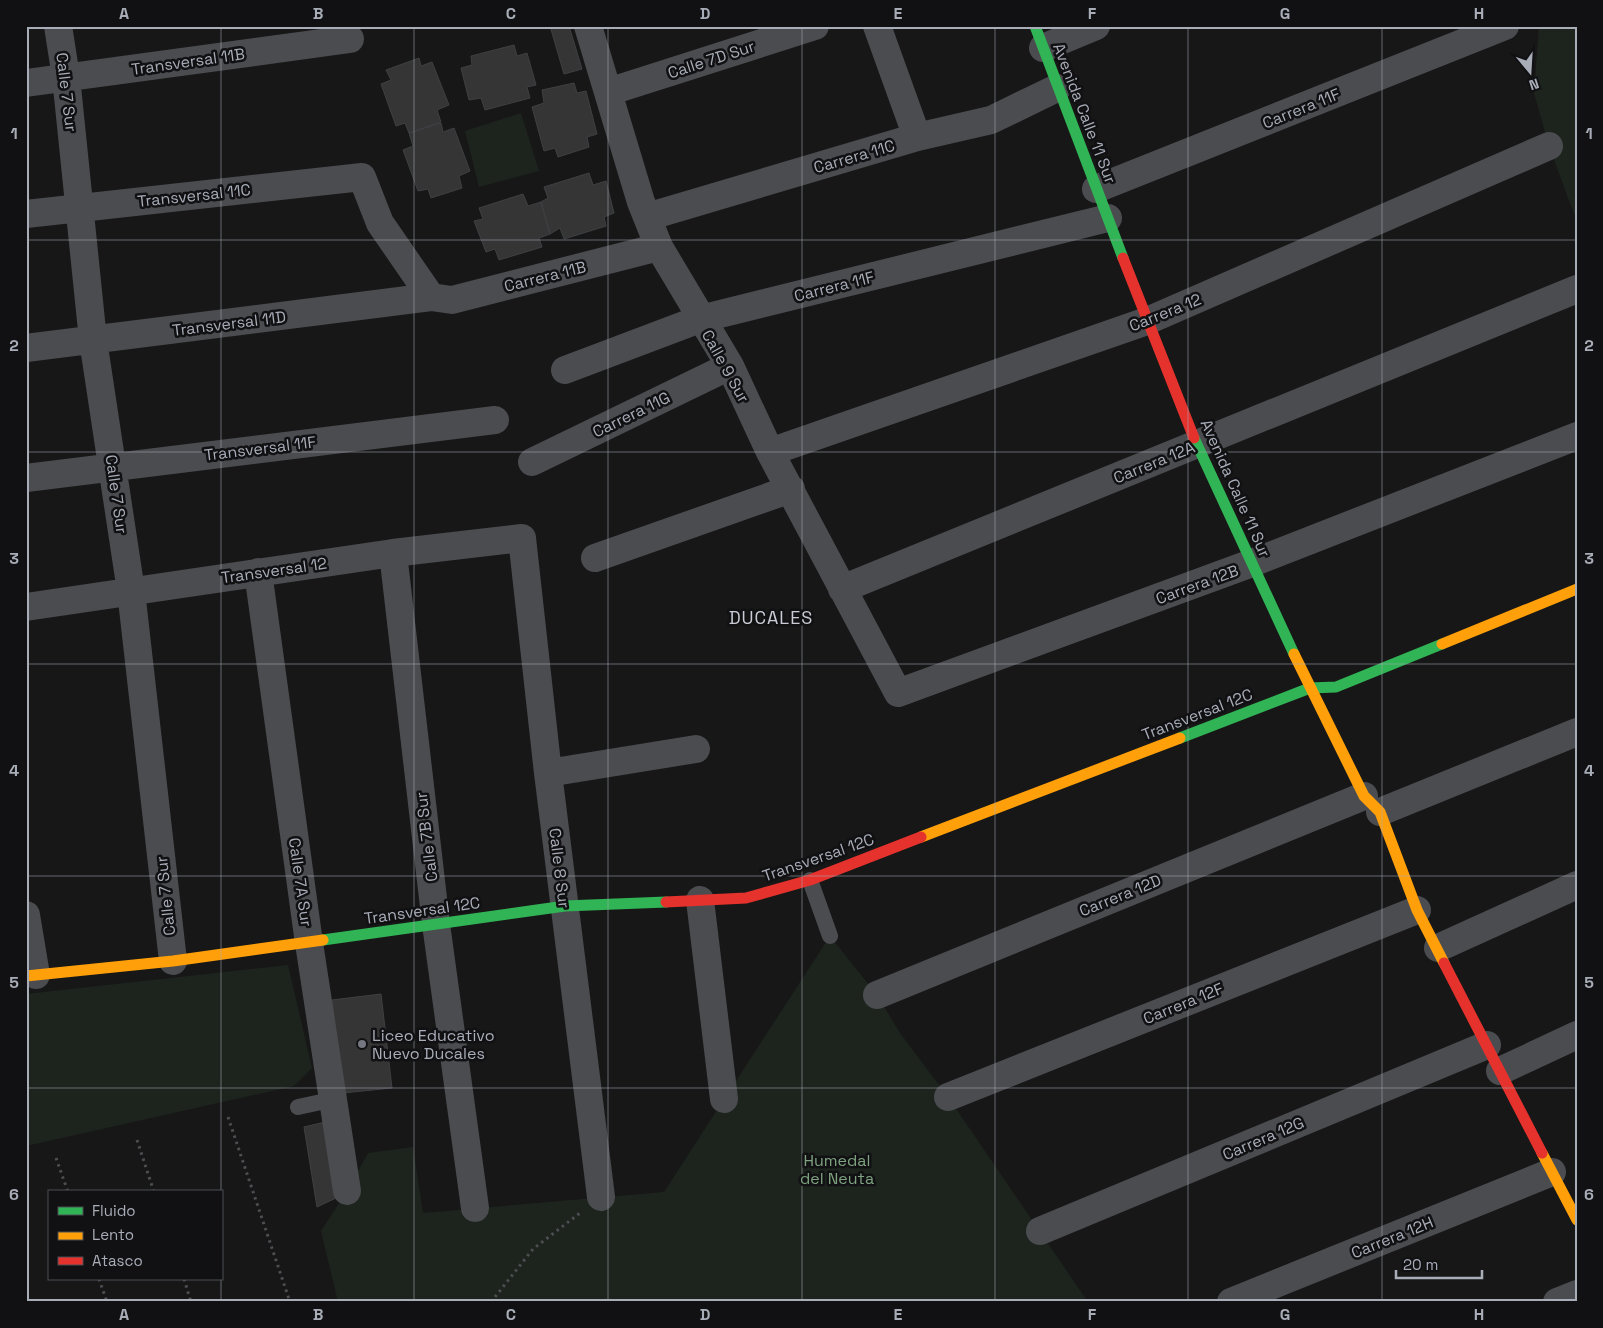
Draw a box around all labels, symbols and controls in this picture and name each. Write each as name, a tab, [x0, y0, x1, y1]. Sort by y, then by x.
text: A	[119, 3, 129, 24]
text: B	[313, 3, 323, 24]
text: C	[506, 3, 516, 24]
text: D	[700, 3, 710, 24]
text: E	[894, 3, 903, 24]
text: F	[1088, 3, 1097, 24]
text: G	[1280, 3, 1290, 24]
text: H	[1474, 3, 1484, 24]
street label: Calle 7D Sur	[665, 36, 757, 83]
street label: Avenida Calle 11 Sur	[1048, 40, 1121, 186]
street label: Transversal 11B	[130, 43, 246, 80]
north arrow	[1506, 48, 1556, 98]
street label: Calle 7 Sur	[51, 51, 82, 133]
text: N	[1527, 74, 1541, 94]
street label: Carrera 11F	[1259, 83, 1343, 134]
text: 1	[10, 123, 18, 144]
text: 1	[1585, 123, 1593, 144]
street label: Carrera 11C	[811, 135, 897, 178]
street label: Transversal 11C	[136, 179, 252, 212]
street label: Carrera 11B	[502, 256, 588, 297]
street label: Carrera 11F	[792, 266, 877, 307]
street label: Carrera 12	[1126, 288, 1204, 336]
street label: Transversal 11D	[171, 306, 287, 341]
street label: Calle 9 Sur	[697, 326, 754, 407]
text: 2	[9, 335, 19, 356]
text: 2	[1584, 335, 1594, 356]
street label: Carrera 11G	[589, 387, 673, 442]
street label: Avenida Calle 11 Sur	[1196, 416, 1275, 560]
street label: Transversal 11F	[203, 431, 317, 466]
street label: Carrera 12A	[1110, 437, 1198, 488]
street label: Calle 7 Sur	[101, 453, 132, 535]
text: 3	[9, 548, 19, 569]
text: 3	[1584, 548, 1594, 569]
street label: Transversal 12	[220, 553, 328, 588]
street label: Carrera 12B	[1153, 560, 1242, 609]
district label: DUCALES	[729, 606, 813, 629]
street label: Transversal 12C	[1139, 684, 1256, 745]
text: 4	[9, 760, 19, 781]
text: 4	[1584, 760, 1594, 781]
street label: Calle 7B Sur	[411, 791, 442, 883]
street label: Calle 8 Sur	[544, 827, 575, 909]
street label: Transversal 12C	[759, 829, 877, 886]
street label: Calle 7A Sur	[284, 836, 317, 928]
street label: Calle 7 Sur	[151, 855, 180, 937]
street label: Carrera 12D	[1076, 869, 1164, 921]
street label: Transversal 12C	[363, 892, 481, 929]
text: 5	[9, 972, 19, 993]
text: 5	[1584, 972, 1594, 993]
street label: Carrera 12F	[1140, 978, 1227, 1029]
place label: Liceo Educativo Nuevo Ducales	[372, 1025, 495, 1064]
marker: Liceo Educativo Nuevo Ducales	[356, 1038, 368, 1050]
street label: Carrera 12G	[1219, 1112, 1307, 1165]
park label: Humedal del Neuta	[800, 1150, 874, 1189]
text: 6	[9, 1184, 19, 1205]
text: 6	[1584, 1184, 1594, 1205]
legend	[48, 1190, 222, 1280]
text: Fluido	[92, 1201, 136, 1220]
street label: Carrera 12H	[1348, 1212, 1436, 1263]
text: Lento	[92, 1225, 134, 1244]
scale bar	[1396, 1248, 1482, 1280]
text: Atasco	[92, 1251, 143, 1270]
text: 20 m	[1403, 1255, 1438, 1274]
text: A	[119, 1304, 129, 1325]
text: B	[313, 1304, 323, 1325]
text: C	[506, 1304, 516, 1325]
text: D	[700, 1304, 710, 1325]
text: E	[894, 1304, 903, 1325]
text: F	[1088, 1304, 1097, 1325]
text: G	[1280, 1304, 1290, 1325]
text: H	[1474, 1304, 1484, 1325]

